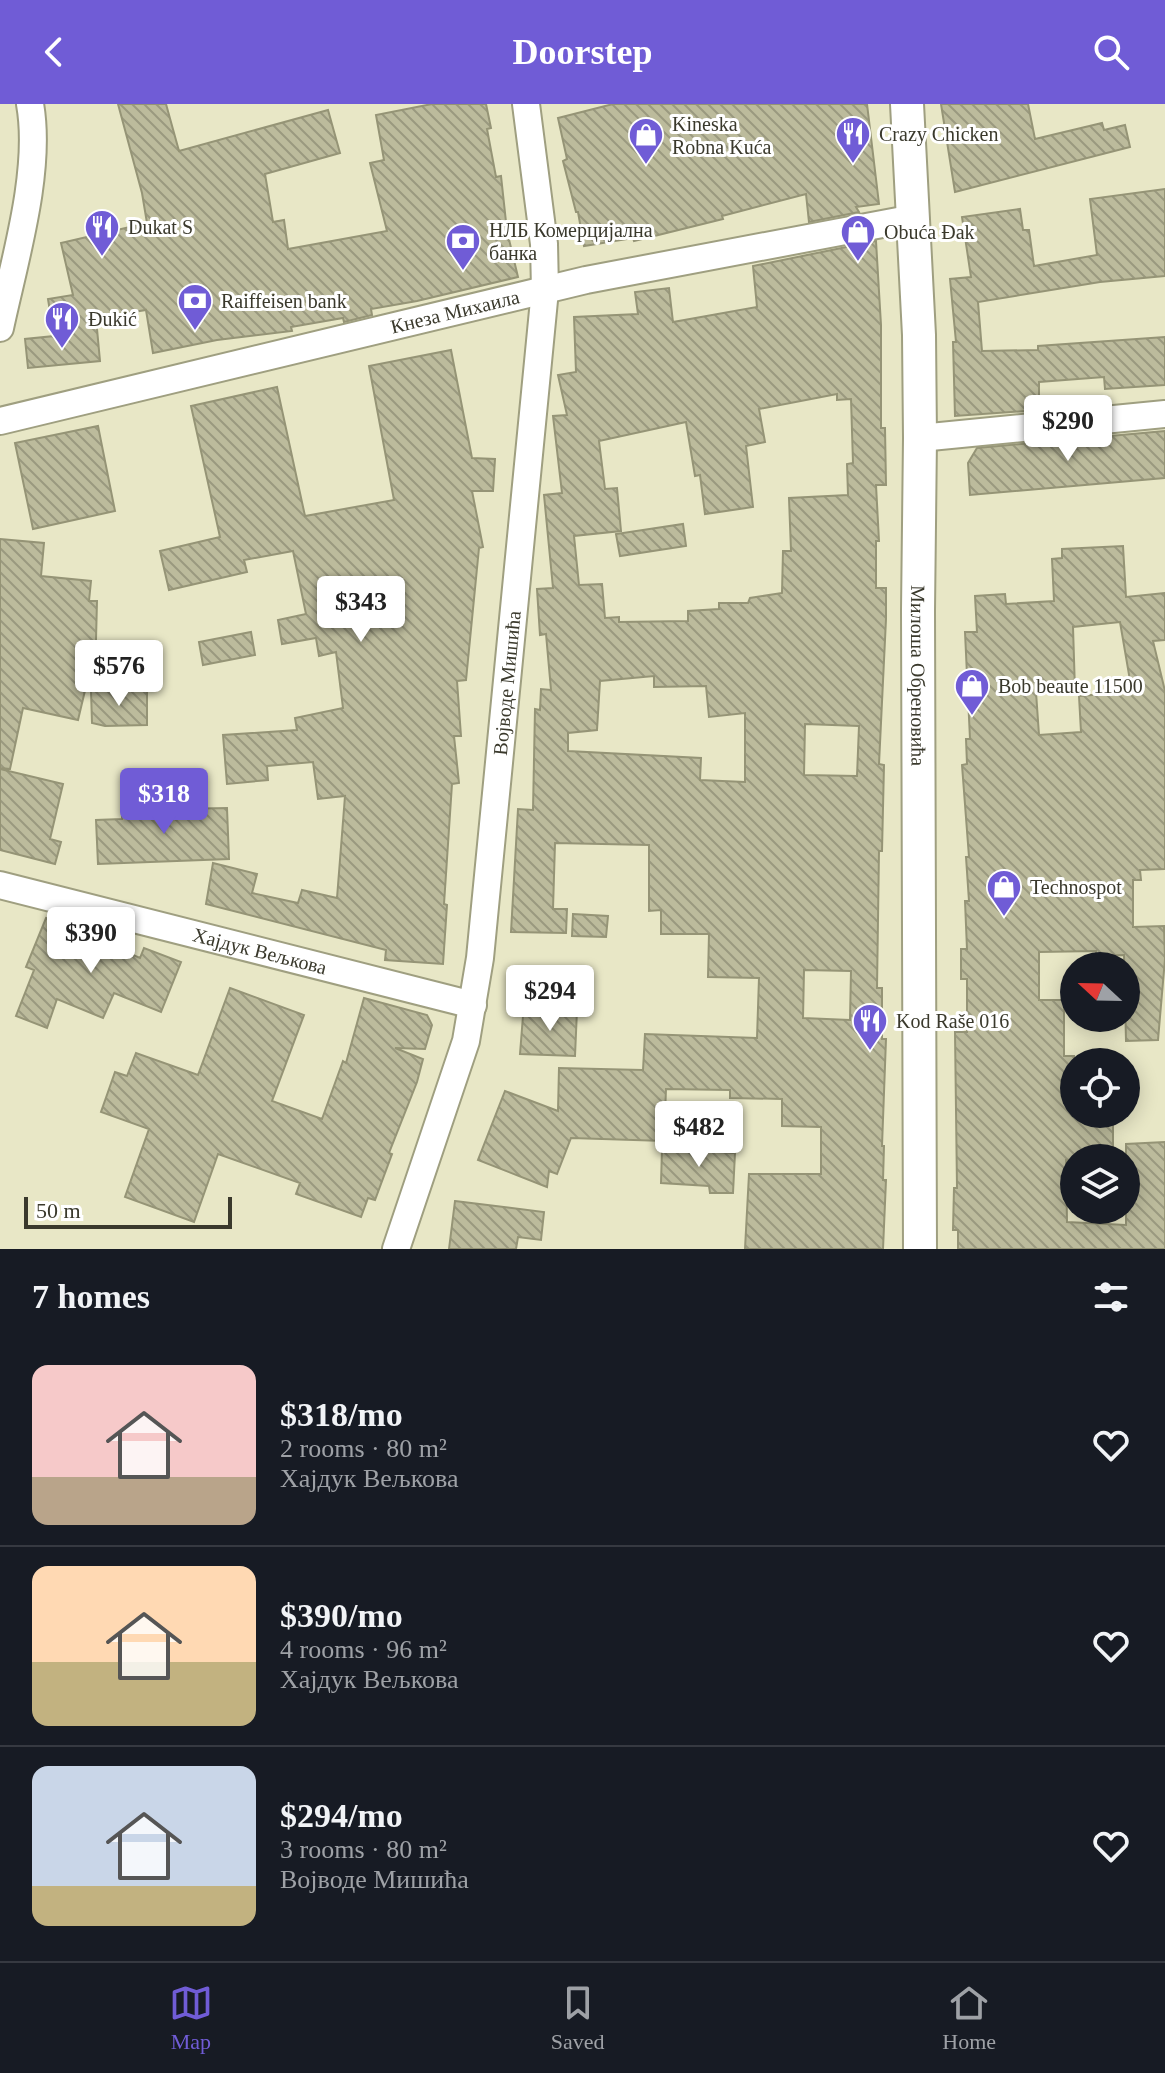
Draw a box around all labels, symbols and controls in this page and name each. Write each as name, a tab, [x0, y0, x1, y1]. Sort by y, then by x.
icon: back	[32, 30, 76, 74]
icon: search	[1089, 30, 1133, 74]
text: Doorstep	[513, 32, 652, 72]
place label: Kineska Robna Kuća	[672, 113, 772, 158]
restaurant icon: Crazy Chicken	[834, 115, 872, 165]
shop icon: Kineska Robna Kuća	[627, 116, 665, 166]
place label: Crazy Chicken	[879, 123, 998, 146]
restaurant icon: Dukat S	[83, 208, 121, 258]
shop icon: Obuća Đak	[839, 213, 877, 263]
place label: Dukat S	[128, 216, 193, 238]
place label: НЛБ Комерцијална банка	[489, 219, 653, 264]
place label: Obuća Đak	[884, 221, 975, 243]
bank icon: НЛБ Комерцијална банка	[444, 222, 482, 272]
bank icon: Raiffeisen bank	[176, 282, 214, 332]
street label: Кнеза Михаила	[388, 285, 522, 338]
place label: Raiffeisen bank	[221, 290, 347, 312]
restaurant icon: Đukić	[43, 300, 81, 350]
place label: Đukić	[88, 308, 137, 330]
pin: $290	[1021, 395, 1115, 463]
text: $290	[1042, 406, 1094, 435]
pin: $343	[314, 576, 408, 644]
street label: Милоша Обреновића	[906, 585, 929, 766]
text: $343	[335, 587, 387, 616]
street label: Војводе Мишића	[489, 609, 525, 756]
pin: $576	[72, 640, 166, 708]
text: $576	[93, 651, 145, 680]
shop icon: Bob beaute 11500	[953, 667, 991, 717]
place label: Bob beaute 11500	[998, 675, 1143, 697]
pin: $318	[117, 768, 211, 836]
text: $318	[138, 779, 190, 808]
shop icon: Technospot	[985, 868, 1023, 918]
place label: Technospot	[1030, 876, 1122, 899]
pin: $390	[44, 907, 138, 975]
text: $390	[65, 918, 117, 947]
street label: Хајдук Вељкова	[190, 923, 329, 978]
north arrow	[1060, 952, 1140, 1032]
map controls	[1060, 952, 1140, 1224]
pin: $294	[503, 965, 597, 1033]
text: $294	[524, 976, 576, 1005]
restaurant icon: Kod Raše 016	[851, 1002, 889, 1052]
place label: Kod Raše 016	[896, 1010, 1009, 1032]
button: locate	[1060, 1048, 1140, 1128]
pin: $482	[652, 1101, 746, 1169]
text: $482	[673, 1112, 725, 1141]
button: layers	[1060, 1144, 1140, 1224]
scale bar	[24, 1193, 232, 1229]
text: 50 m	[36, 1198, 81, 1223]
icon: filters	[1089, 1275, 1133, 1319]
text: 7 homes	[32, 1278, 150, 1315]
text: $318/mo	[280, 1396, 403, 1433]
icon: home	[96, 1397, 192, 1493]
icon: heart	[1089, 1423, 1133, 1467]
text: 2 rooms · 80 m²	[280, 1434, 447, 1463]
text: Хајдук Вељкова	[280, 1464, 458, 1493]
text: $390/mo	[280, 1597, 403, 1634]
icon: home	[96, 1598, 192, 1694]
icon: heart	[1089, 1624, 1133, 1668]
text: 4 rooms · 96 m²	[280, 1635, 447, 1664]
text: Хајдук Вељкова	[280, 1665, 458, 1694]
text: $294/mo	[280, 1797, 403, 1834]
icon: home	[96, 1798, 192, 1894]
icon: heart	[1089, 1824, 1133, 1868]
text: 3 rooms · 80 m²	[280, 1835, 447, 1864]
text: Војводе Мишића	[280, 1865, 469, 1894]
tab: Map	[169, 1981, 213, 2055]
tab: Saved	[551, 1981, 604, 2055]
tab: Home	[942, 1981, 996, 2055]

